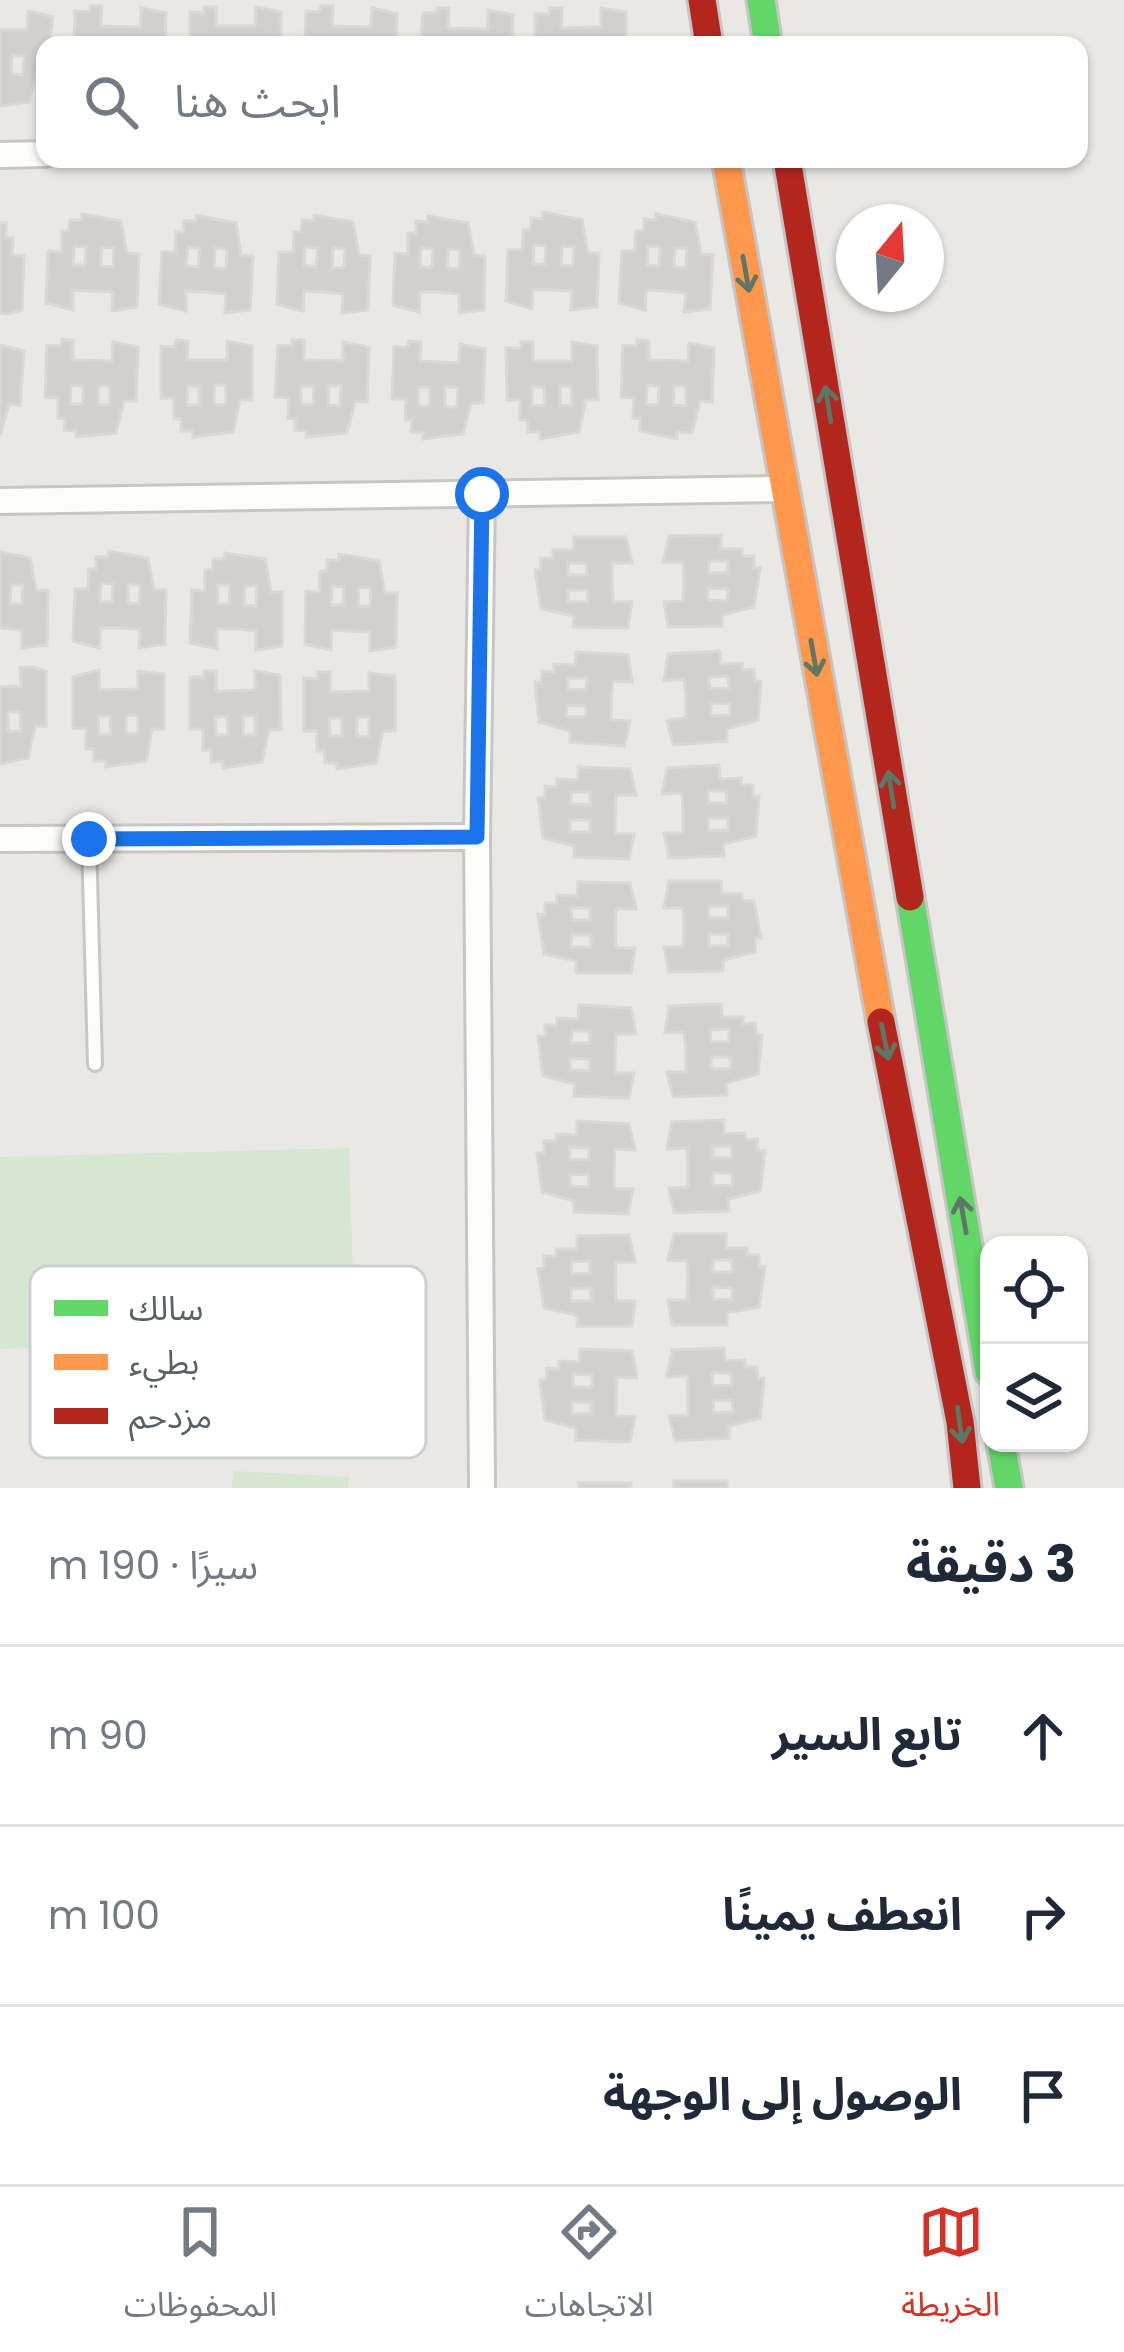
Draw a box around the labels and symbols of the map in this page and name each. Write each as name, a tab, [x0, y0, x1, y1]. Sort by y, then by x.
north arrow	[836, 204, 944, 312]
one-way arrow	[736, 254, 759, 293]
one-way arrow	[815, 386, 838, 425]
route start	[455, 467, 509, 521]
one-way arrow	[803, 638, 826, 677]
one-way arrow	[879, 770, 902, 809]
route end	[62, 812, 116, 866]
one-way arrow	[875, 1021, 897, 1060]
one-way arrow	[950, 1196, 973, 1235]
legend	[30, 1266, 426, 1458]
text: سالك	[129, 1285, 203, 1332]
text: بطيء	[129, 1339, 199, 1388]
text: مزدحم	[129, 1393, 212, 1442]
one-way arrow	[949, 1404, 972, 1443]

